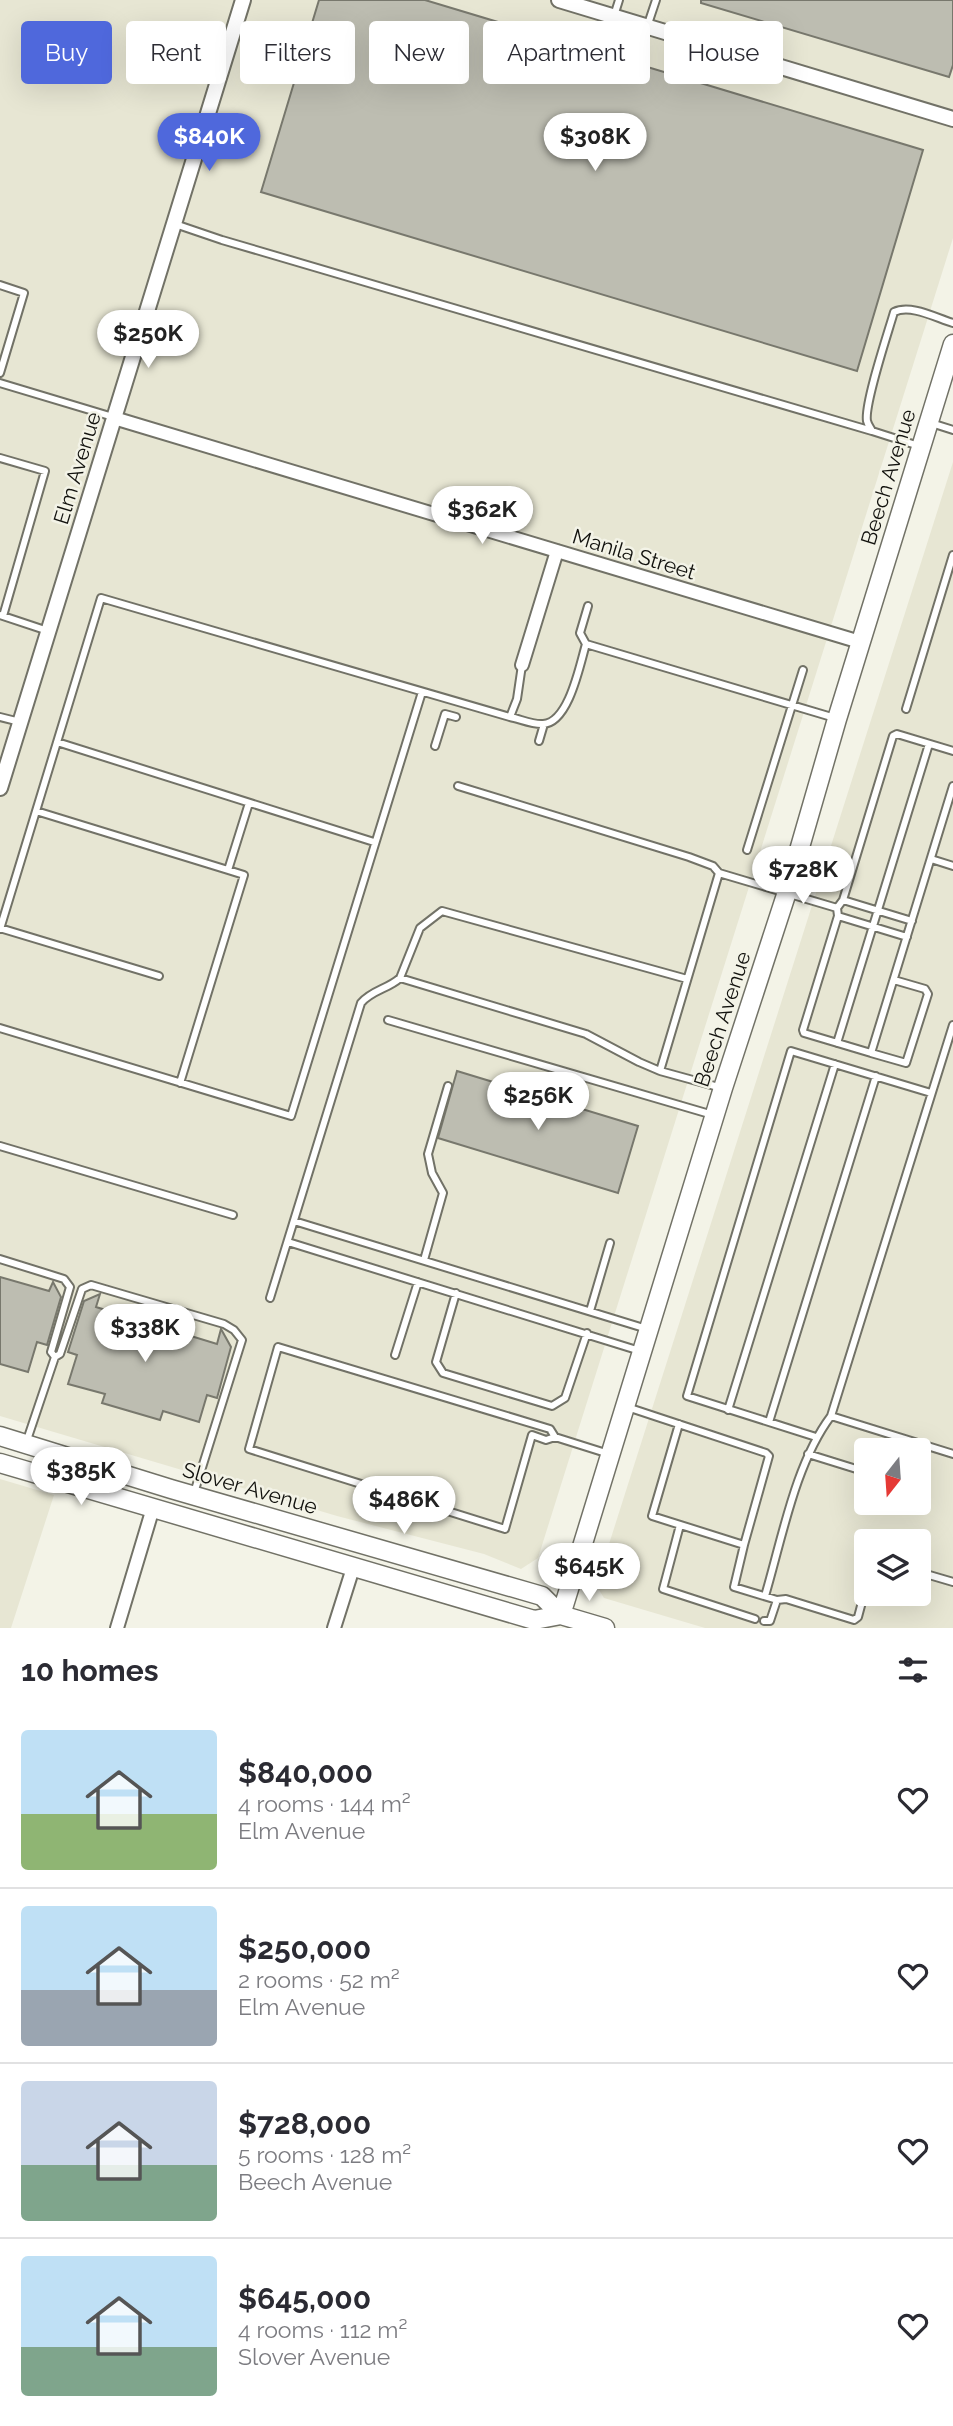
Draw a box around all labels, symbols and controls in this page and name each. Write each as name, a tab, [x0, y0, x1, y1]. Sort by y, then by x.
chip: Buy	[21, 21, 112, 84]
chip: Rent	[126, 21, 226, 84]
chip: Filters	[240, 21, 355, 84]
chip: New	[369, 21, 469, 84]
chip: Apartment	[483, 21, 650, 84]
chip: House	[664, 21, 783, 84]
pin: $840K	[160, 114, 258, 173]
pin: $308K	[546, 114, 644, 173]
text: $840K	[173, 122, 245, 149]
text: $308K	[560, 122, 630, 149]
pin: $250K	[99, 310, 197, 370]
text: $250K	[113, 319, 183, 346]
street label: Beech Avenue	[855, 406, 921, 548]
street label: Elm Avenue	[48, 409, 106, 527]
pin: $362K	[433, 486, 531, 546]
text: $362K	[447, 495, 517, 522]
street label: Manila Street	[569, 523, 699, 585]
pin: $728K	[754, 846, 852, 906]
text: $728K	[768, 855, 838, 882]
street label: Beech Avenue	[688, 948, 756, 1090]
pin: $256K	[489, 1072, 587, 1132]
text: $256K	[503, 1081, 573, 1108]
pin: $338K	[96, 1304, 194, 1364]
text: $338K	[110, 1313, 180, 1340]
north arrow	[854, 1438, 931, 1516]
map controls	[854, 1438, 931, 1606]
pin: $385K	[32, 1448, 130, 1507]
text: $385K	[46, 1456, 116, 1483]
street label: Slover Avenue	[180, 1457, 320, 1519]
pin: $486K	[355, 1476, 453, 1536]
text: $486K	[369, 1485, 439, 1512]
button: layers	[854, 1529, 931, 1606]
pin: $645K	[540, 1544, 638, 1603]
text: $645K	[554, 1552, 624, 1579]
icon: filters	[894, 1651, 932, 1689]
text: 10 homes	[21, 1653, 158, 1688]
text: $840,000	[238, 1755, 373, 1790]
icon: home	[77, 1758, 161, 1842]
icon: heart	[894, 1781, 932, 1819]
text: 4 rooms · 144 m²	[238, 1790, 411, 1817]
text: Elm Avenue	[238, 1817, 365, 1844]
text: $250,000	[238, 1931, 371, 1966]
icon: home	[77, 1934, 161, 2018]
icon: heart	[894, 1957, 932, 1995]
text: 2 rooms · 52 m²	[238, 1966, 400, 1993]
text: Elm Avenue	[238, 1993, 365, 2020]
text: $728,000	[238, 2106, 371, 2141]
icon: home	[77, 2109, 161, 2193]
icon: heart	[894, 2132, 932, 2170]
text: 5 rooms · 128 m²	[238, 2141, 411, 2168]
text: Beech Avenue	[238, 2168, 392, 2195]
text: $645,000	[238, 2281, 371, 2316]
icon: home	[77, 2284, 161, 2368]
icon: heart	[894, 2307, 932, 2345]
text: 4 rooms · 112 m²	[238, 2316, 407, 2343]
text: Slover Avenue	[238, 2343, 390, 2370]

